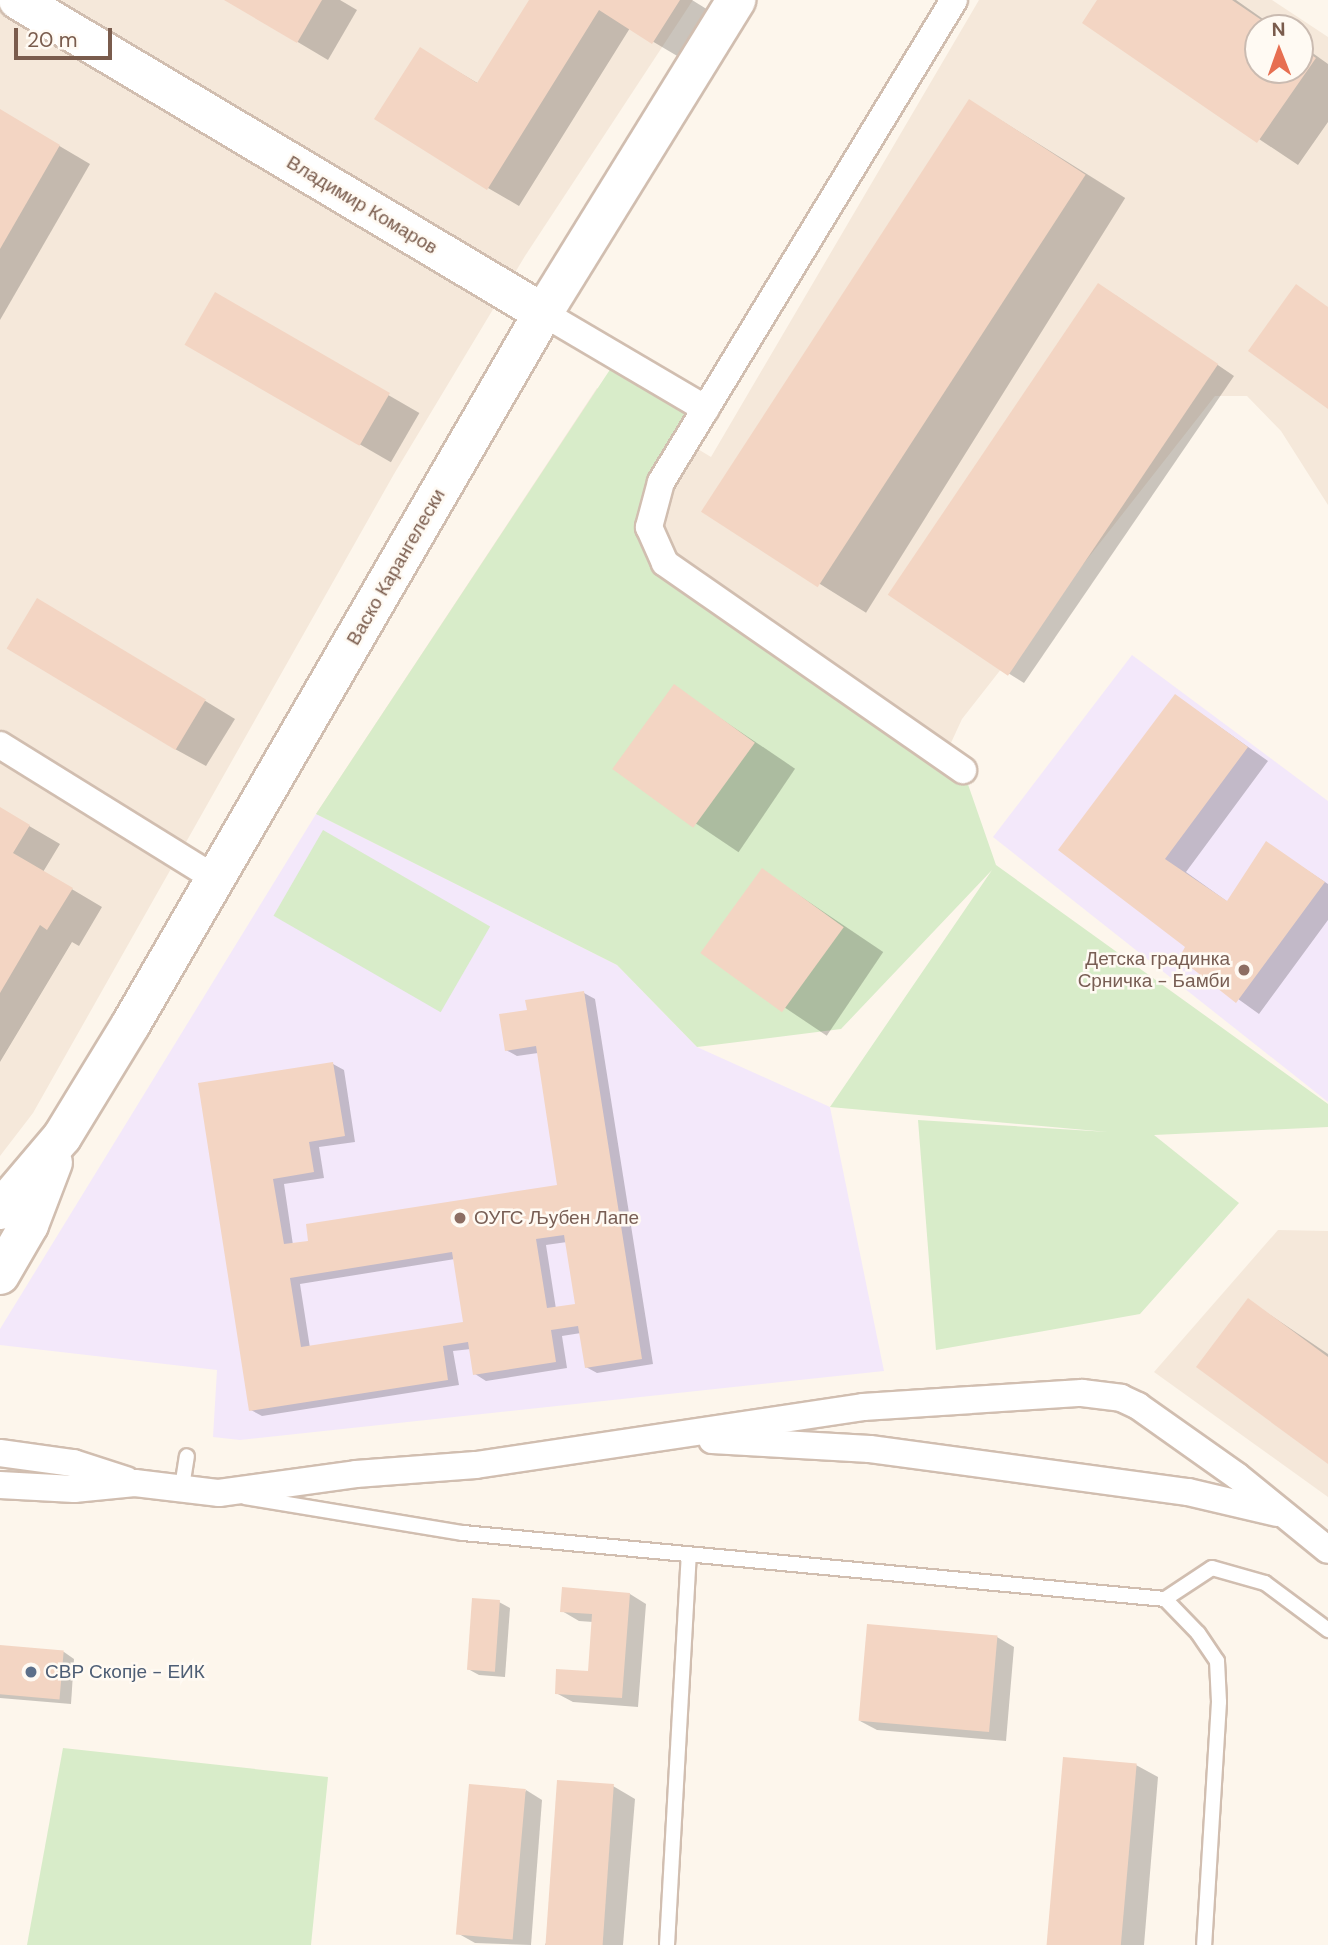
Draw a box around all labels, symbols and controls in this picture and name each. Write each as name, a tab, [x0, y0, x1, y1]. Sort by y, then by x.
scale bar	[18, 14, 116, 58]
north arrow	[1244, 14, 1314, 84]
text: N	[1272, 17, 1286, 42]
text: 20 m	[27, 26, 78, 54]
street label: Владимир Комаров	[282, 151, 442, 259]
street label: Васко Карангелески	[342, 485, 450, 649]
place label: Детска градинка Срничка - Бамби	[1078, 948, 1230, 992]
marker: Детска градинка Срничка - Бамби	[1236, 962, 1252, 978]
place label: ОУГС Љубен Лапе	[474, 1207, 639, 1229]
marker: ОУГС Љубен Лапе	[452, 1210, 468, 1226]
place label: СВР Скопје - ЕИК	[45, 1661, 205, 1683]
marker: СВР Скопје - ЕИК	[23, 1664, 39, 1680]

